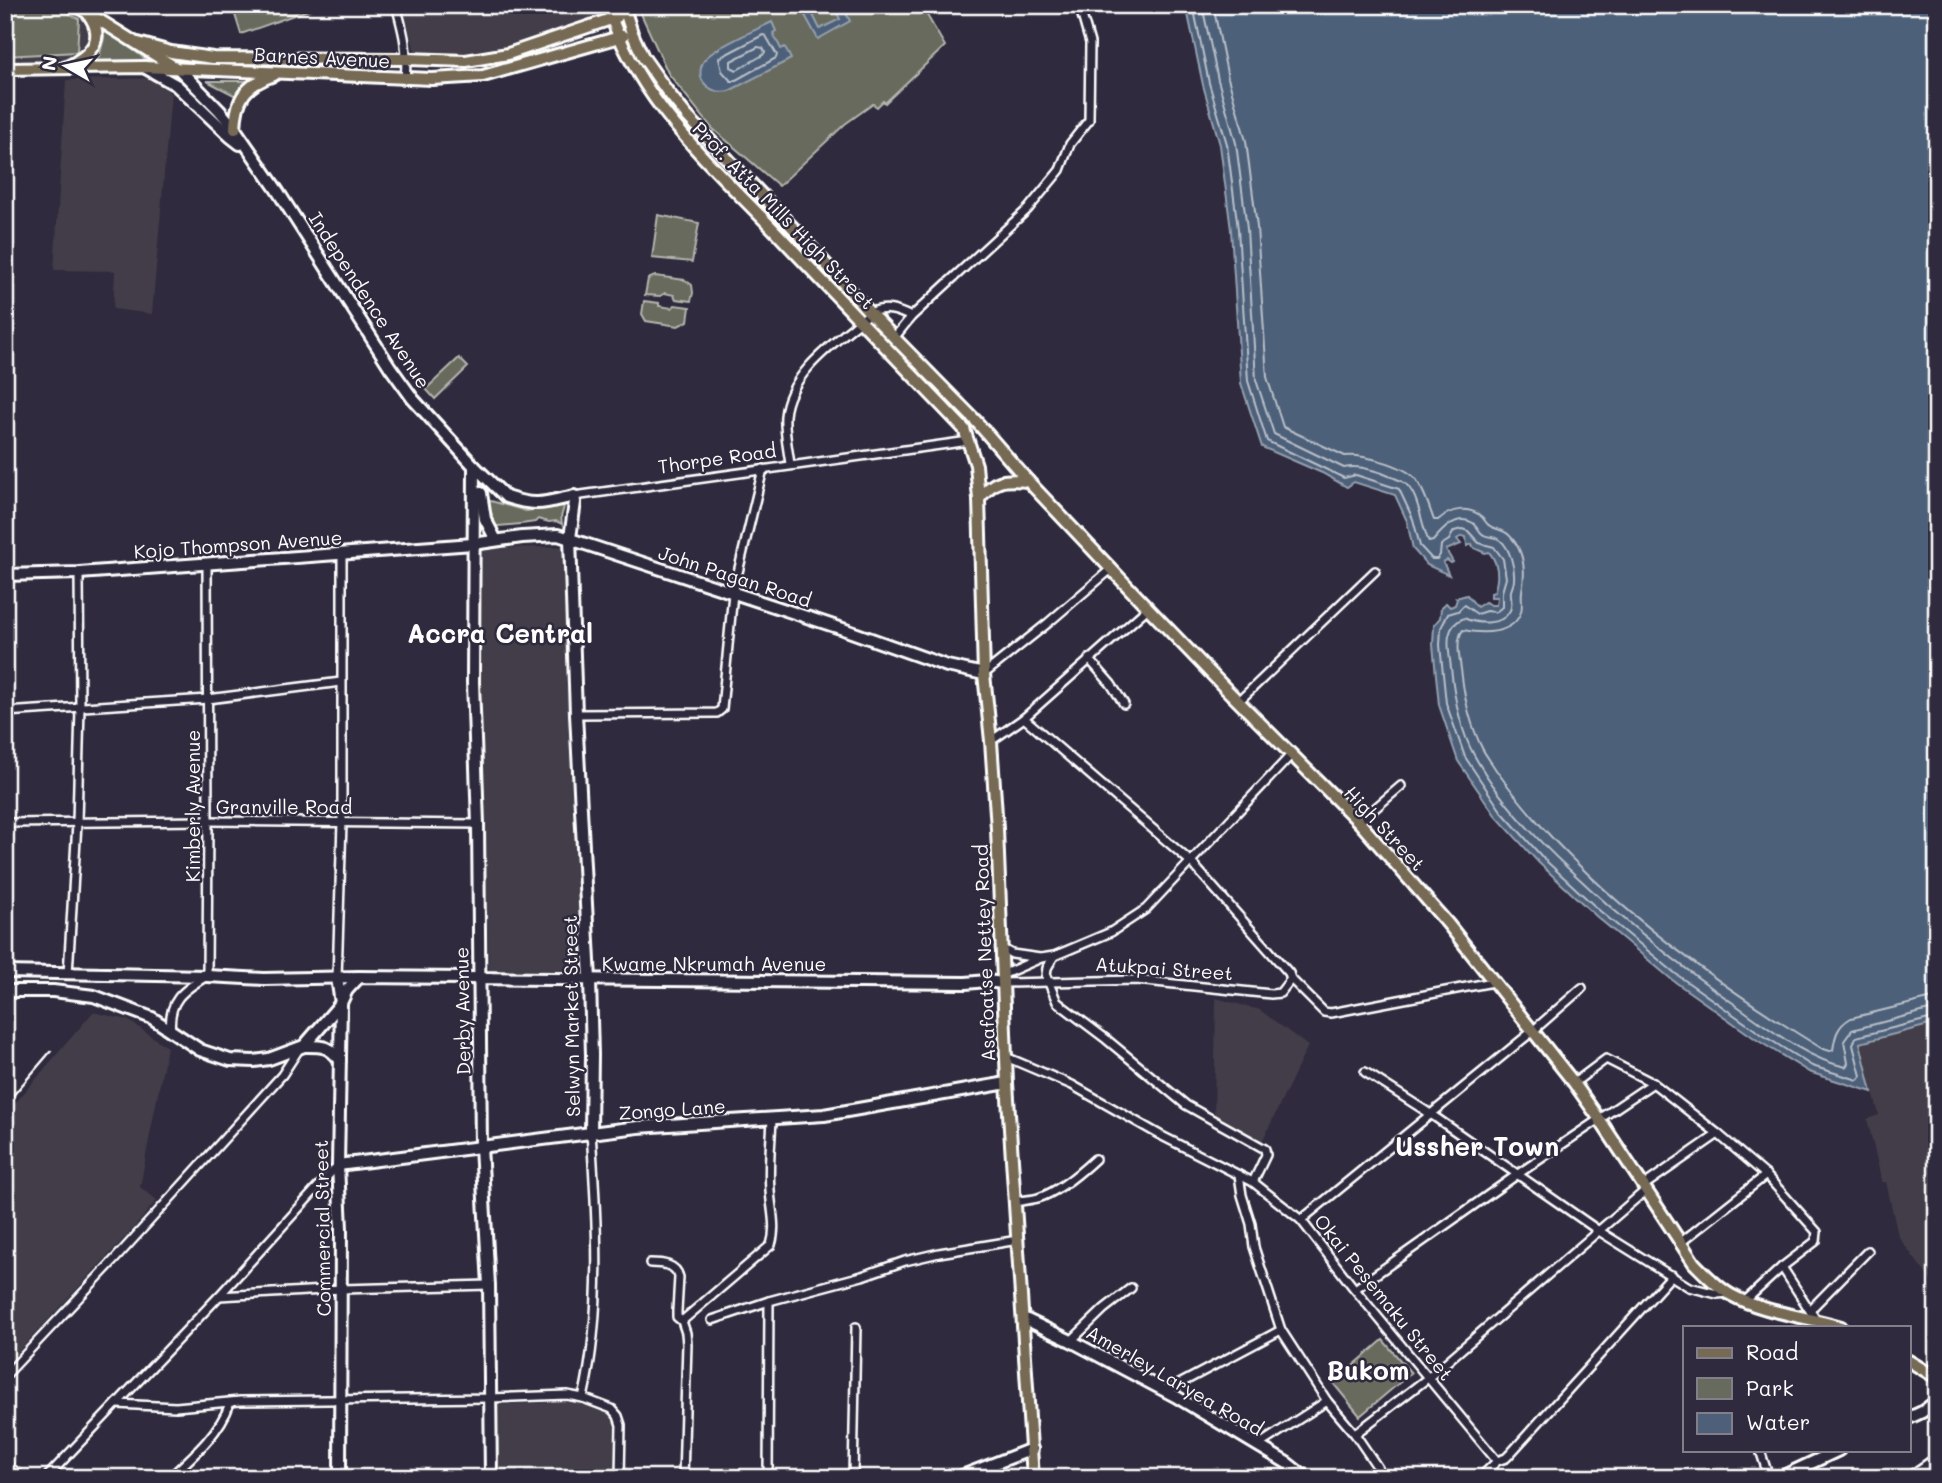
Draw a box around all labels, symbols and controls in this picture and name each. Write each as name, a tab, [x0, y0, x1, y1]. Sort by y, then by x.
north arrow	[32, 32, 102, 102]
street label: Barnes Avenue	[253, 41, 391, 73]
text: N	[35, 54, 62, 72]
street label: Prof. Atta Mills High Street	[688, 116, 880, 314]
street label: Independence Avenue	[303, 207, 437, 393]
street label: Thorpe Road	[656, 437, 778, 479]
street label: Kojo Thompson Avenue	[133, 524, 343, 564]
street label: John Pagan Road	[655, 540, 815, 612]
district label: Accra Central	[407, 616, 593, 650]
street label: Kimberly Avenue	[180, 730, 205, 882]
street label: High Street	[1339, 780, 1431, 876]
street label: Granville Road	[216, 794, 352, 819]
street label: Asafoatse Nettey Road	[968, 844, 1000, 1062]
street label: Selwyn Market Street	[557, 915, 585, 1117]
street label: Derby Avenue	[448, 947, 476, 1075]
street label: Kwame Nkrumah Avenue	[602, 951, 826, 976]
street label: Atukpai Street	[1094, 951, 1234, 985]
street label: Zongo Lane	[618, 1093, 726, 1125]
district label: Ussher Town	[1395, 1129, 1559, 1163]
street label: Commercial Street	[308, 1140, 336, 1316]
street label: Okai Pesemaku Street	[1309, 1209, 1459, 1385]
street label: Amerley Laryea Road	[1082, 1319, 1268, 1441]
legend	[1683, 1326, 1910, 1452]
text: Road	[1746, 1338, 1798, 1365]
district label: Bukom	[1327, 1353, 1409, 1387]
text: Park	[1746, 1374, 1794, 1401]
text: Water	[1746, 1408, 1810, 1435]

